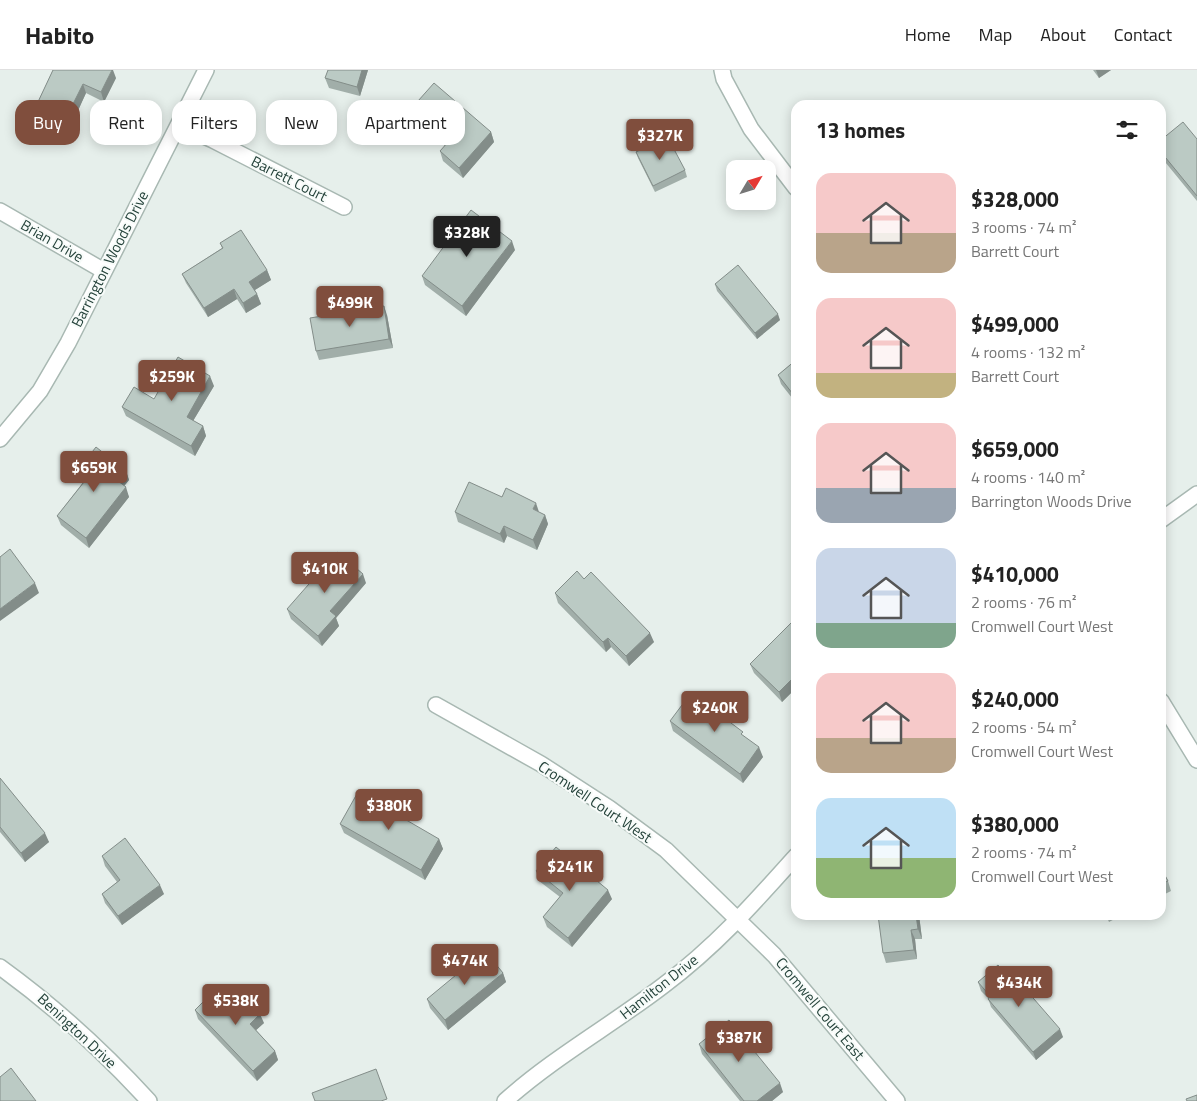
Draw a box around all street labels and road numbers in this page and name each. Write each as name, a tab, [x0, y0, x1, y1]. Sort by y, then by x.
street label: Barrett Court	[247, 150, 332, 208]
street label: Barrington Woods Drive	[65, 186, 154, 331]
street label: Brian Drive	[16, 213, 88, 268]
street label: Cromwell Court West	[534, 755, 658, 849]
street label: Hamilton Drive	[614, 949, 703, 1025]
street label: Cromwell Court East	[770, 952, 871, 1066]
street label: Benington Drive	[32, 988, 122, 1074]

